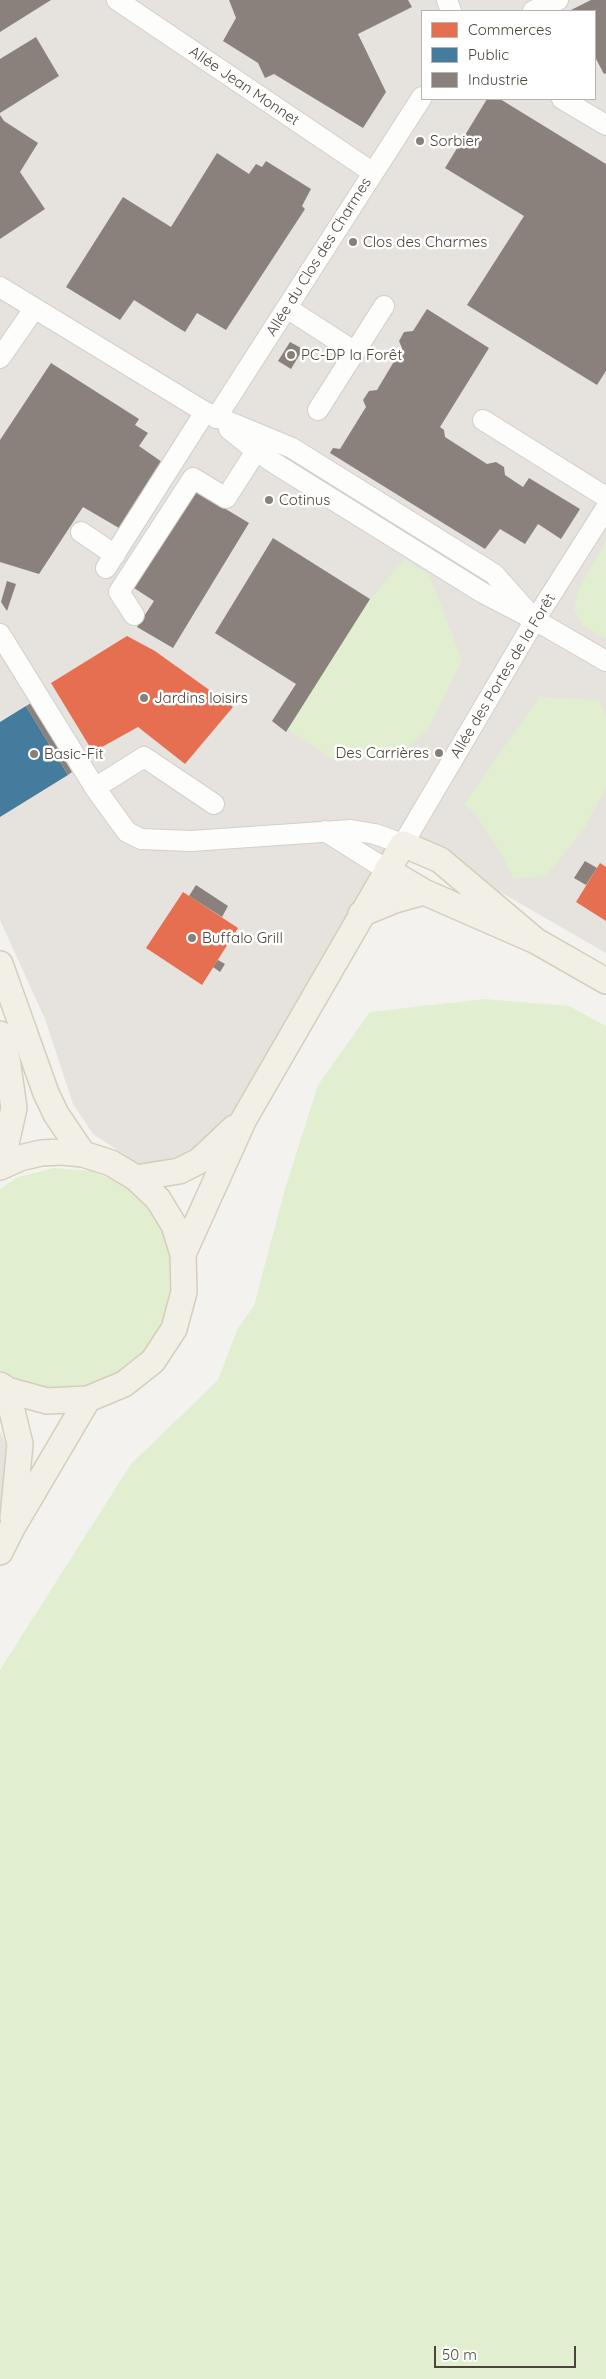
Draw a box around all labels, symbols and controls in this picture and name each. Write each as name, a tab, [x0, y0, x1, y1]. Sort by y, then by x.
legend	[421, 10, 596, 100]
text: Commerces	[468, 20, 551, 39]
street label: Allée Jean Monnet	[186, 43, 302, 129]
text: Public	[468, 45, 509, 64]
text: Industrie	[468, 70, 528, 89]
place label: Sorbier	[430, 132, 480, 150]
marker: Sorbier	[414, 135, 426, 147]
street label: Allée du Clos des Charmes	[263, 174, 375, 340]
place label: Clos des Charmes	[363, 233, 487, 251]
marker: Clos des Charmes	[347, 236, 359, 248]
place label: PC-DP la Forêt	[301, 346, 402, 364]
marker: PC-DP la Forêt	[285, 349, 297, 361]
place label: Cotinus	[279, 491, 330, 509]
marker: Cotinus	[263, 494, 275, 506]
street label: Allée des Portes de la Forêt	[447, 590, 559, 762]
place label: Jardins loisirs	[154, 689, 248, 707]
marker: Jardins loisirs	[138, 692, 150, 704]
place label: Des Carrières	[335, 744, 429, 762]
place label: Basic-Fit	[44, 745, 104, 763]
marker: Des Carrières	[433, 747, 445, 759]
marker: Basic-Fit	[28, 748, 40, 760]
place label: Buffalo Grill	[202, 929, 283, 947]
marker: Buffalo Grill	[186, 932, 198, 944]
scale bar	[436, 2336, 578, 2368]
text: 50 m	[442, 2345, 477, 2364]

